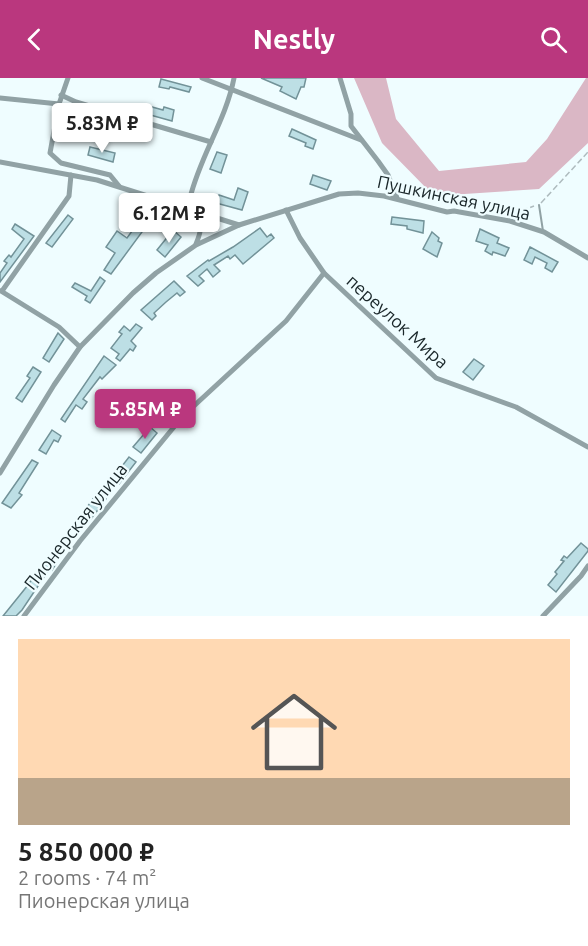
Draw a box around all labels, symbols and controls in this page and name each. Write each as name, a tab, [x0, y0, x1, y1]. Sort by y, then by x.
icon: back	[18, 23, 51, 56]
icon: search	[537, 23, 570, 56]
text: Nestly	[253, 24, 335, 54]
pin: 5.83M ₽	[47, 103, 157, 154]
text: 5.83M ₽	[66, 111, 138, 134]
street label: Пушкинская улица	[376, 171, 532, 223]
pin: 6.12M ₽	[114, 193, 224, 244]
text: 6.12M ₽	[133, 201, 205, 224]
street label: переулок Мира	[343, 270, 453, 372]
pin: 5.85M ₽	[90, 389, 200, 440]
text: 5.85M ₽	[109, 397, 181, 420]
street label: Пионерская улица	[20, 459, 130, 593]
icon: home	[240, 678, 348, 786]
text: 5 850 000 ₽	[18, 837, 154, 866]
text: 2 rooms · 74 m²	[18, 866, 156, 889]
text: Пионерская улица	[18, 889, 190, 912]

